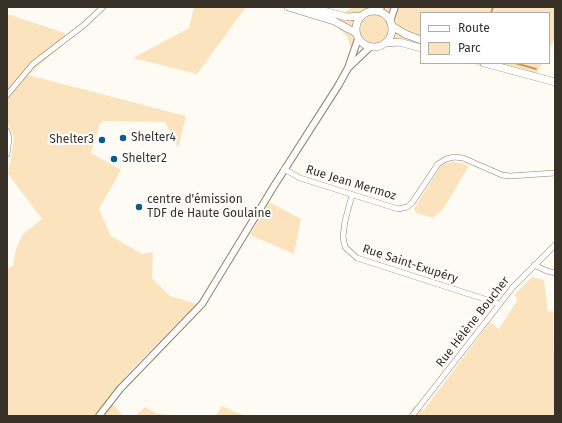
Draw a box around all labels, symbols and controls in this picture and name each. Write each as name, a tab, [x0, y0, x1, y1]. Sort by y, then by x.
legend	[420, 12, 550, 64]
text: Route	[458, 21, 490, 35]
text: Parc	[458, 41, 481, 55]
place label: Shelter4	[131, 131, 176, 145]
place label: Shelter3	[49, 133, 94, 147]
marker: Shelter4	[118, 133, 128, 143]
marker: Shelter3	[97, 135, 107, 145]
place label: Shelter2	[122, 152, 167, 166]
marker: Shelter2	[109, 154, 119, 164]
street label: Rue Jean Mermoz	[304, 162, 398, 204]
place label: centre d'émission TDF de Haute Goulaine	[147, 193, 271, 221]
marker: centre d'émission TDF de Haute Goulaine	[134, 202, 144, 212]
street label: Rue Saint-Exupéry	[360, 242, 460, 286]
street label: Rue Hélène Boucher	[433, 274, 513, 370]

